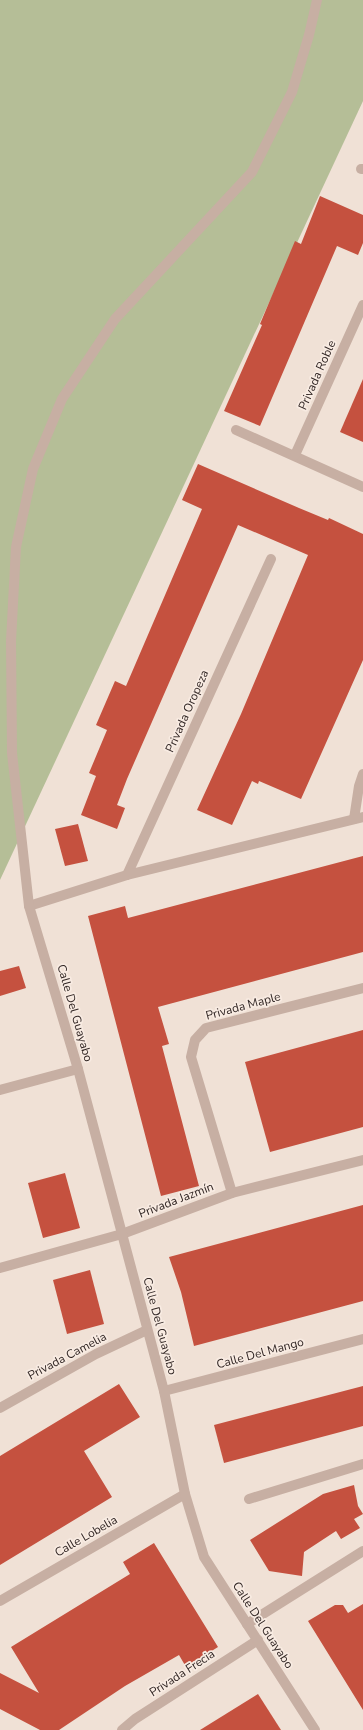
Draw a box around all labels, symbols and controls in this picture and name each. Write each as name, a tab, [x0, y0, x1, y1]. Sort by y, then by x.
street label: Privada Roble	[294, 338, 340, 412]
street label: Privada Oropeza	[162, 667, 212, 755]
street label: Calle Del Guayabo	[53, 962, 97, 1064]
street label: Privada Maple	[204, 988, 282, 1024]
street label: Privada Jazmín	[136, 1178, 216, 1222]
street label: Calle Del Guayabo	[139, 1275, 181, 1377]
street label: Privada Camelia	[25, 1329, 109, 1383]
street label: Calle Del Mango	[215, 1334, 306, 1372]
street label: Calle Lobelia	[52, 1512, 120, 1560]
street label: Calle Del Guayabo	[229, 1578, 297, 1672]
street label: Privada Frecia	[146, 1646, 218, 1700]

